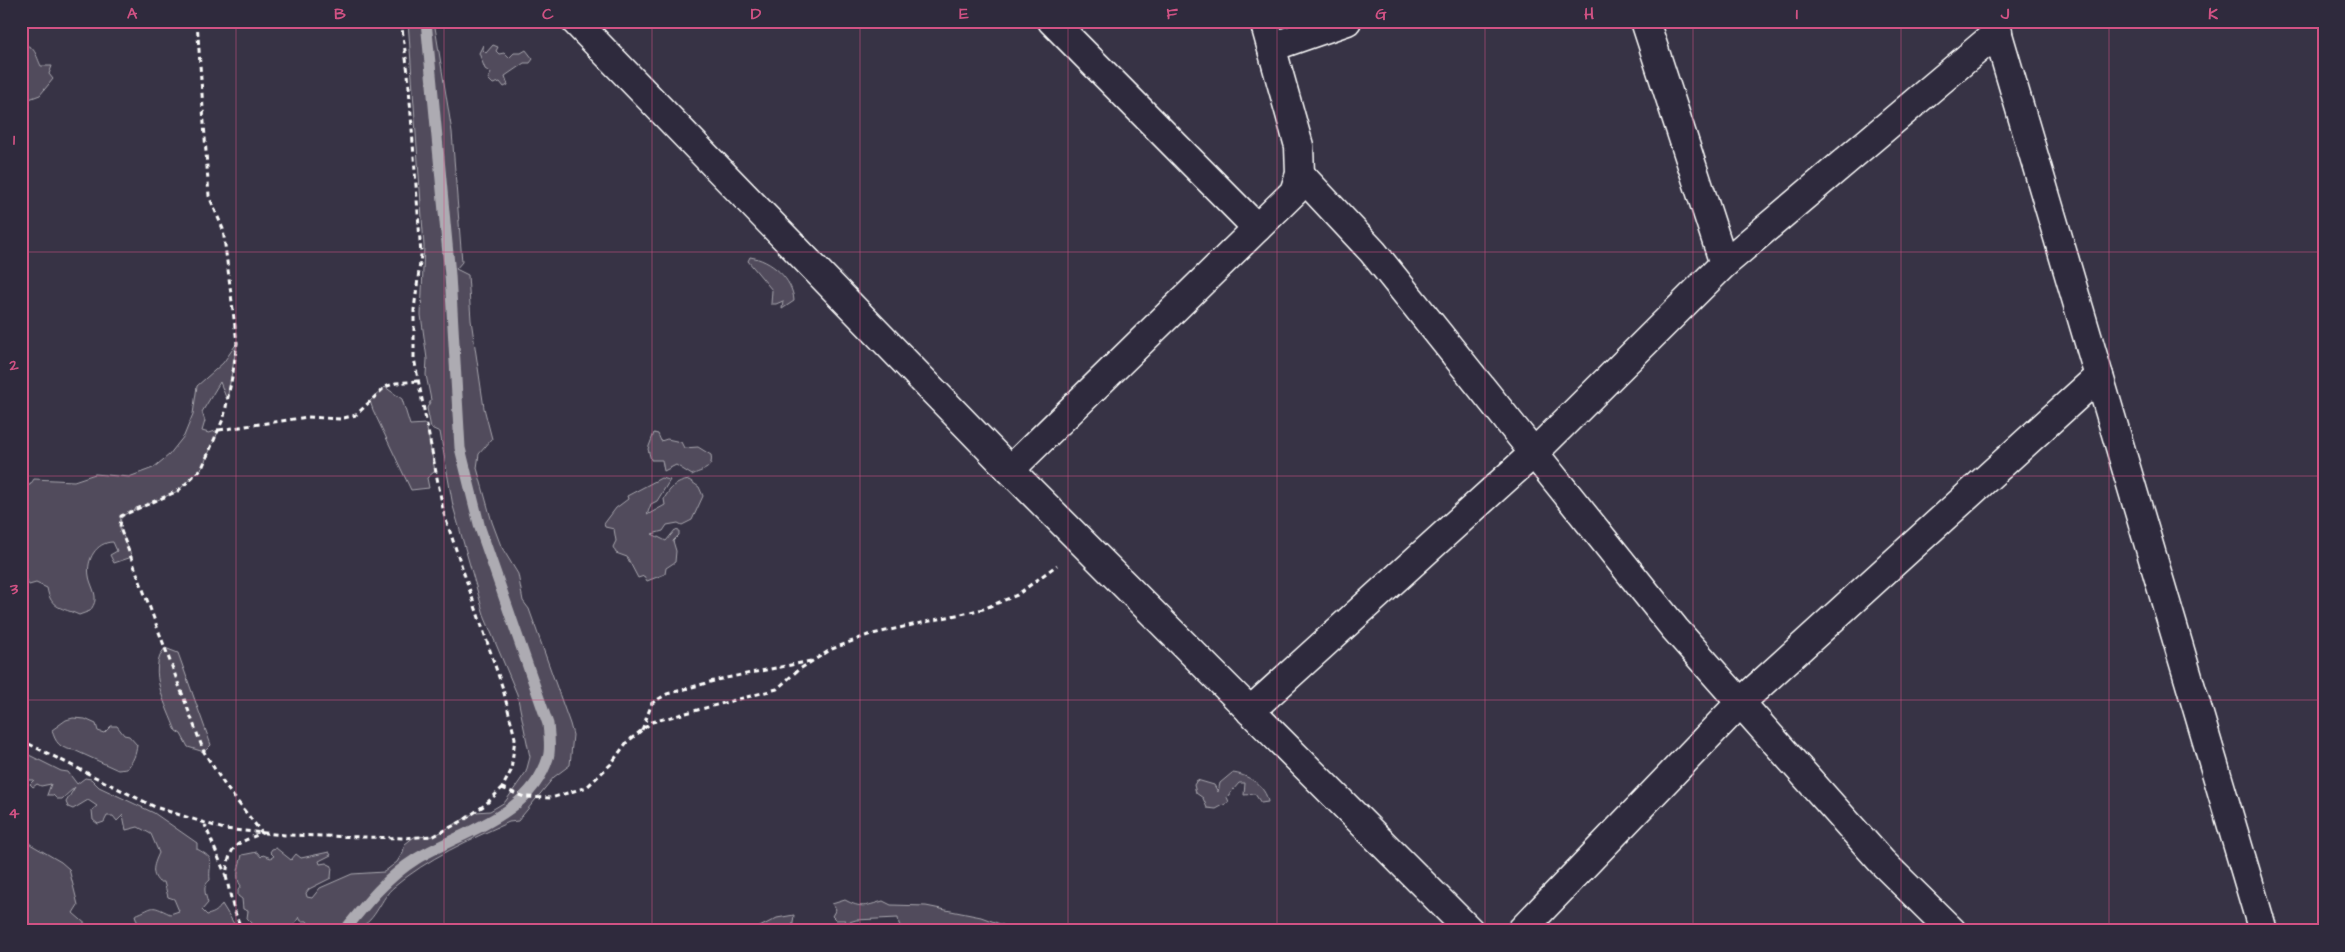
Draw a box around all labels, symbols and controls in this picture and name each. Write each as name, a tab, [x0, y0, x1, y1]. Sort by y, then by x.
text: A	[127, 3, 138, 25]
text: B	[334, 3, 346, 25]
text: C	[542, 3, 554, 25]
text: D	[751, 3, 762, 25]
text: E	[959, 3, 969, 25]
text: F	[1166, 3, 1178, 25]
text: G	[1375, 3, 1387, 25]
text: H	[1584, 3, 1594, 25]
text: I	[1796, 3, 1798, 25]
text: J	[2000, 3, 2010, 25]
text: K	[2208, 3, 2218, 25]
text: 1	[13, 129, 16, 151]
text: 2	[8, 354, 19, 376]
text: 3	[9, 578, 19, 600]
text: 4	[9, 802, 20, 824]

